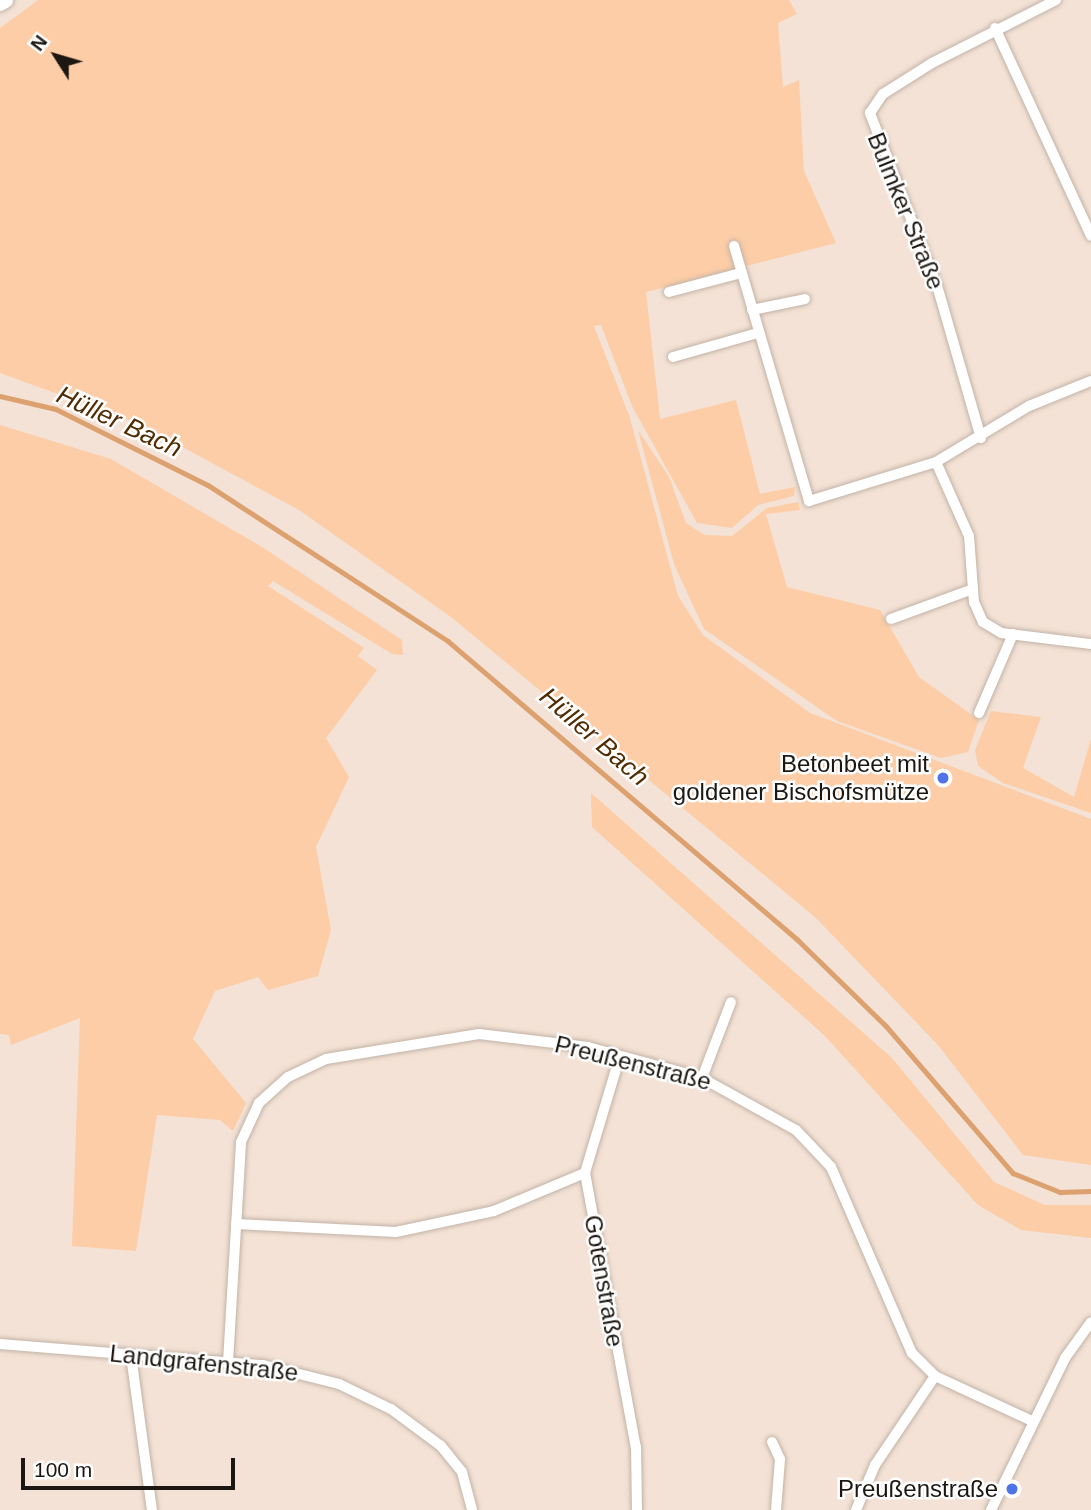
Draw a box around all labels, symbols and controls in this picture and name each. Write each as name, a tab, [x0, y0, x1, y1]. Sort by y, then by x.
north arrow	[21, 21, 91, 91]
text: N	[26, 31, 51, 55]
street label: Bulmker Straße	[861, 128, 951, 294]
water label: Hüller Bach	[52, 379, 186, 465]
water label: Hüller Bach	[533, 681, 655, 793]
place label: Betonbeet mit goldener Bischofsmütze	[673, 750, 929, 806]
marker: Betonbeet mit goldener Bischofsmütze	[935, 770, 951, 786]
street label: Preußenstraße	[552, 1030, 714, 1096]
street label: Gotenstraße	[578, 1213, 630, 1349]
street label: Landgrafenstraße	[108, 1339, 300, 1387]
scale bar	[24, 1444, 238, 1488]
text: 100 m	[34, 1458, 92, 1481]
place label: Preußenstraße	[838, 1475, 998, 1503]
marker: Preußenstraße	[1004, 1481, 1020, 1497]

